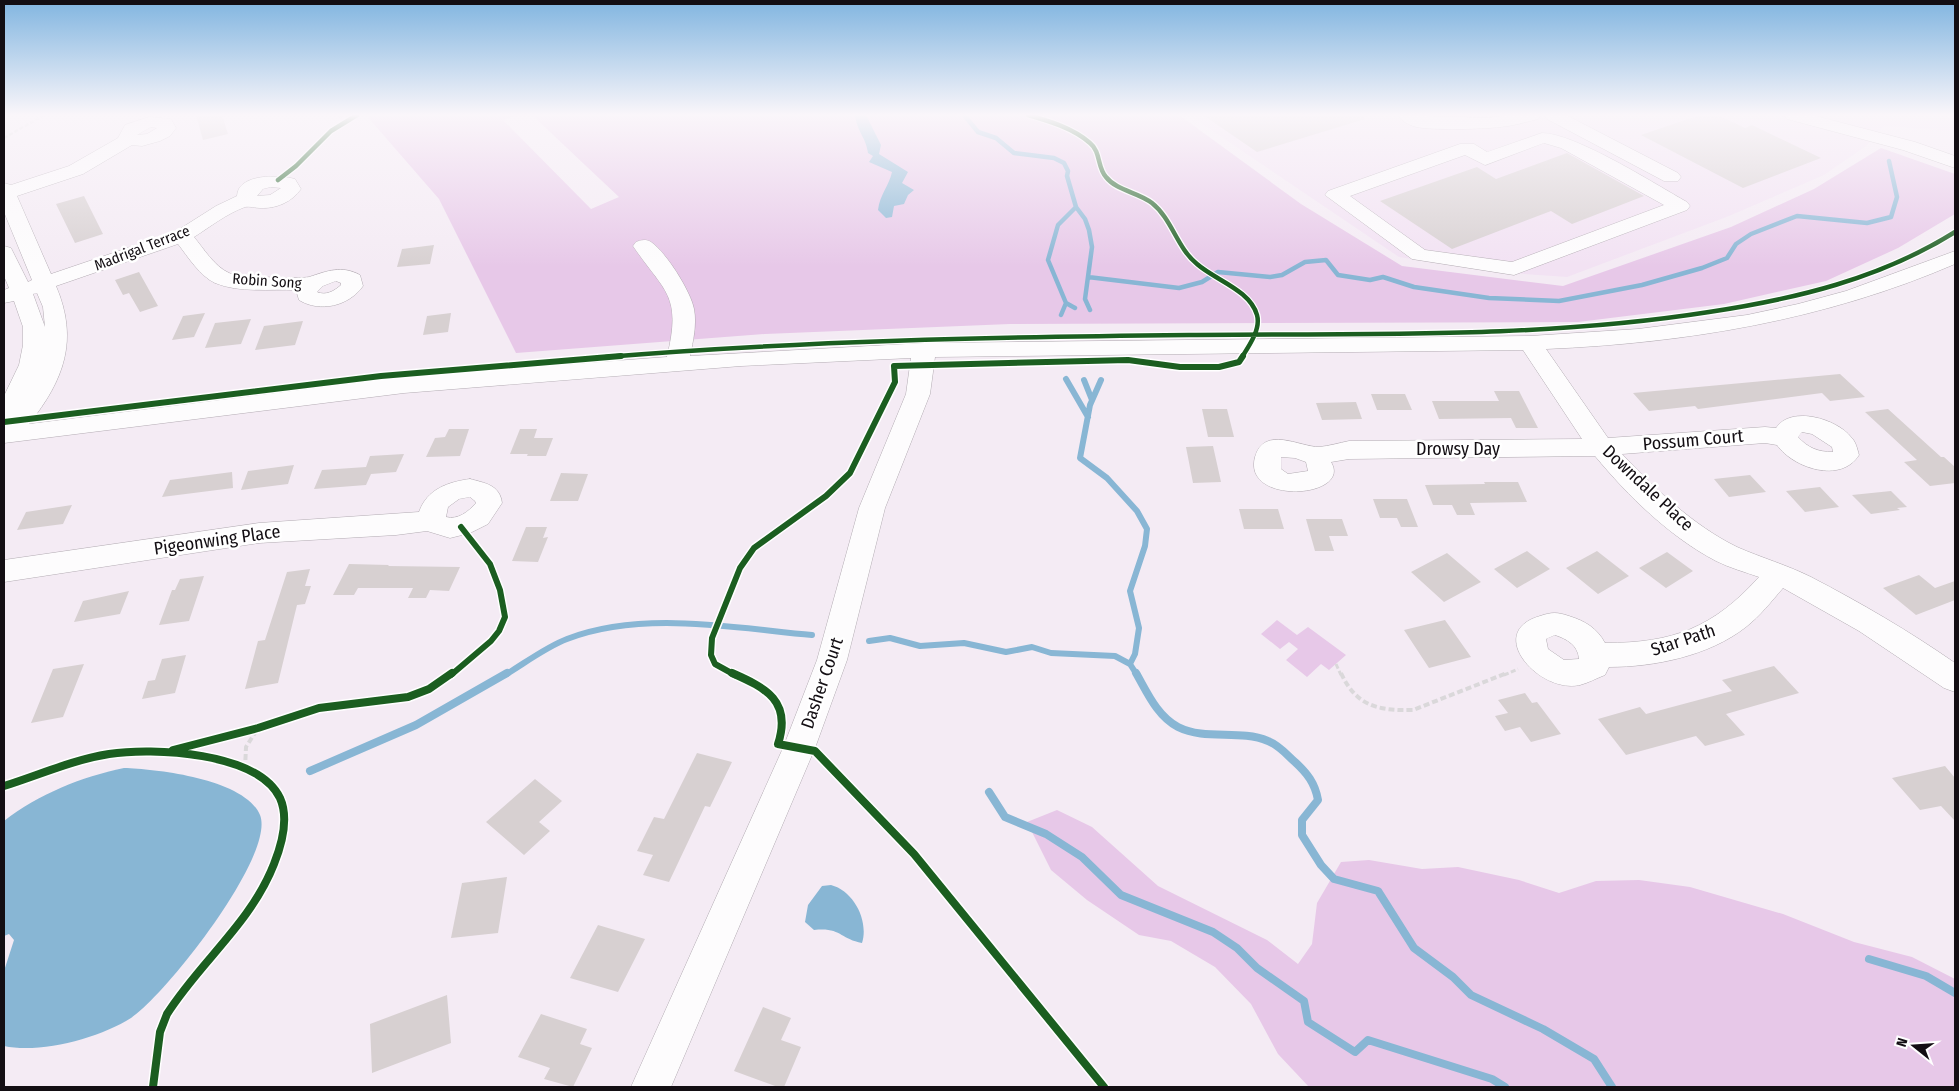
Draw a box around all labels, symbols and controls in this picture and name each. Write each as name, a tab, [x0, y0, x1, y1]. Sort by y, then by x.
street label: Madrigal Terrace	[92, 222, 192, 274]
street label: Robin Song	[232, 270, 302, 292]
street label: Possum Court	[1642, 425, 1744, 455]
street label: Drowsy Day	[1416, 438, 1500, 460]
street label: Downdale Place	[1598, 440, 1698, 536]
street label: Pigeonwing Place	[152, 520, 282, 560]
street label: Star Path	[1648, 619, 1718, 661]
street label: Dasher Court	[796, 634, 848, 732]
north arrow	[1889, 1021, 1939, 1071]
text: N	[1893, 1036, 1911, 1049]

